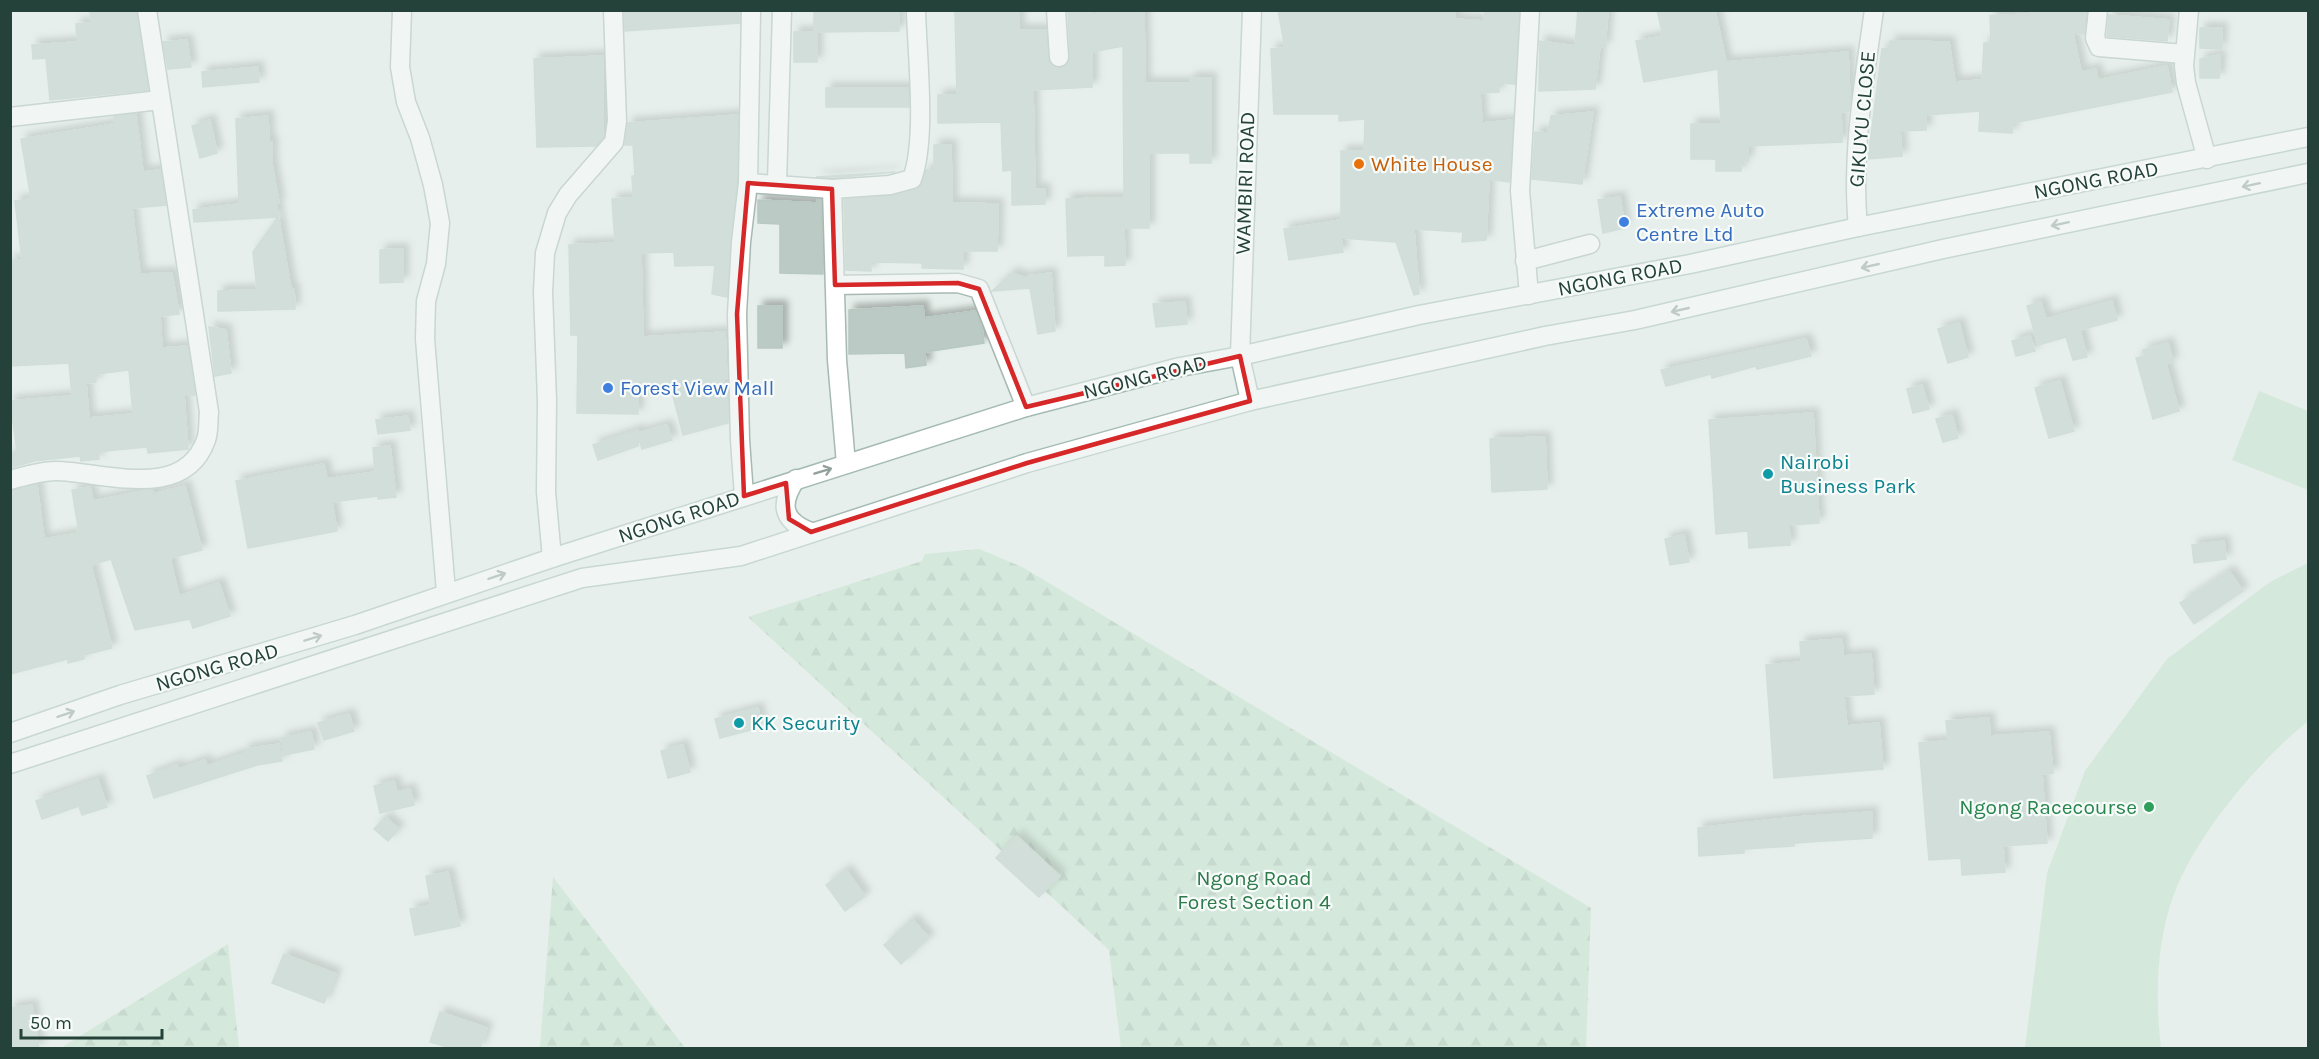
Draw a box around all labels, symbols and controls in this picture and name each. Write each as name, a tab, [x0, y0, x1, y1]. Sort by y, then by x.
street label: GIKUYU CLOSE	[1844, 50, 1880, 188]
street label: WAMBIRI ROAD	[1231, 111, 1259, 255]
place label: White House	[1371, 152, 1492, 176]
street label: NGONG ROAD	[2032, 156, 2160, 204]
marker: White House	[1352, 157, 1366, 171]
one-way arrow	[2242, 179, 2261, 191]
place label: Extreme Auto Centre Ltd	[1636, 198, 1764, 246]
marker: Extreme Auto Centre Ltd	[1617, 215, 1631, 229]
one-way arrow	[2051, 219, 2071, 230]
street label: NGONG ROAD	[1556, 253, 1684, 301]
one-way arrow	[1861, 260, 1880, 272]
one-way arrow	[1671, 304, 1690, 316]
street label: NGONG ROAD	[1081, 350, 1209, 404]
place label: Forest View Mall	[620, 376, 774, 400]
marker: Forest View Mall	[601, 381, 615, 395]
place label: Nairobi Business Park	[1780, 450, 1916, 498]
one-way arrow	[813, 465, 832, 476]
marker: Nairobi Business Park	[1761, 467, 1775, 481]
street label: NGONG ROAD	[615, 486, 743, 548]
one-way arrow	[487, 569, 506, 580]
one-way arrow	[303, 632, 322, 643]
street label: NGONG ROAD	[153, 638, 281, 696]
one-way arrow	[56, 707, 75, 718]
place label: KK Security	[751, 711, 860, 735]
marker: KK Security	[732, 716, 746, 730]
place label: Ngong Racecourse	[1959, 795, 2137, 819]
marker: Ngong Racecourse	[2142, 800, 2156, 814]
park label: Ngong Road Forest Section 4	[1177, 866, 1331, 914]
scale bar	[21, 1002, 162, 1040]
text: 50 m	[30, 1012, 72, 1034]

